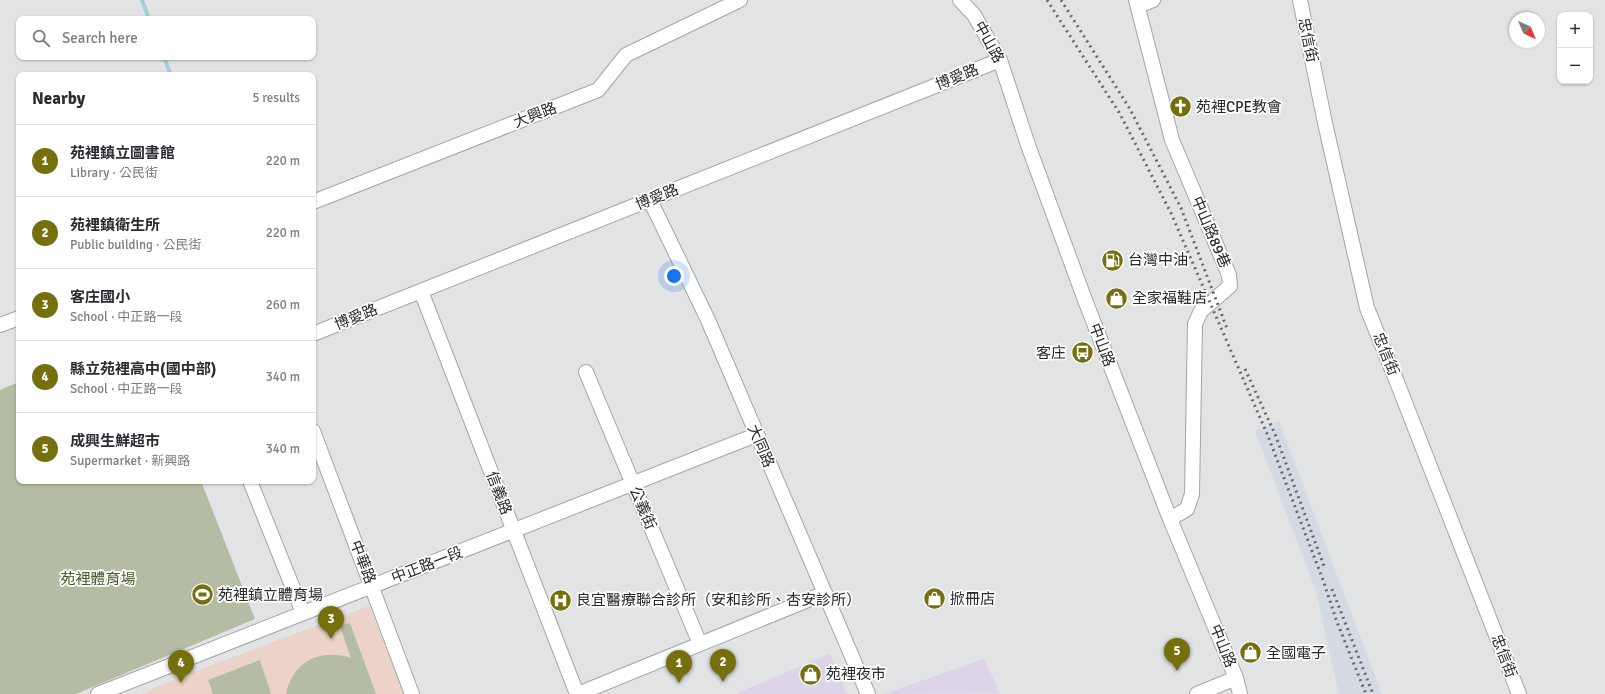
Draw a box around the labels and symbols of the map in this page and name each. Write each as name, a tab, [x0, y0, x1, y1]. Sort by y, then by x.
north arrow	[1509, 12, 1545, 48]
street label: 忠信街	[1295, 16, 1321, 64]
street label: 中山路	[970, 18, 1008, 66]
street label: 博愛路	[933, 60, 981, 94]
church icon: 苑裡CPE教會	[1167, 94, 1193, 120]
place label: 苑裡CPE教會	[1196, 98, 1282, 116]
street label: 大興路	[511, 99, 559, 131]
street label: 博愛路	[633, 180, 681, 214]
street label: 中山路89巷	[1188, 193, 1234, 271]
fuel station icon: 台灣中油	[1099, 247, 1125, 273]
place label: 台灣中油	[1128, 251, 1188, 269]
your location	[664, 266, 684, 286]
shop icon: 全家福鞋店	[1104, 285, 1130, 311]
place label: 全家福鞋店	[1132, 289, 1207, 307]
street label: 博愛路	[332, 300, 380, 334]
street label: 中山路	[1086, 321, 1118, 369]
street label: 忠信街	[1369, 330, 1403, 378]
bus stop icon: 客庄	[1069, 340, 1095, 366]
place label: 客庄	[1036, 344, 1066, 362]
street label: 大同路	[744, 422, 778, 470]
street label: 信義路	[483, 469, 515, 517]
street label: 公義街	[626, 484, 660, 532]
street label: 中華路	[347, 538, 379, 586]
street label: 中正路一段	[389, 543, 465, 587]
park label: 苑裡體育場	[60, 570, 136, 588]
sports icon: 苑裡鎮立體育場	[189, 582, 215, 608]
place label: 苑裡鎮立體育場	[218, 586, 323, 604]
shop icon: 掀冊店	[921, 586, 947, 612]
hospital icon: 良宜醫療聯合診所（安和診所、杏安診所）	[548, 587, 574, 613]
place label: 掀冊店	[950, 590, 995, 608]
place label: 良宜醫療聯合診所（安和診所、杏安診所）	[576, 591, 861, 609]
pin: 3	[318, 606, 344, 639]
street label: 中山路	[1206, 622, 1240, 670]
street label: 忠信街	[1488, 632, 1520, 680]
pin: 5	[1164, 638, 1190, 671]
shop icon: 全國電子	[1237, 640, 1263, 666]
place label: 全國電子	[1266, 644, 1326, 662]
pin: 2	[710, 649, 736, 682]
pin: 4	[168, 650, 194, 683]
pin: 1	[666, 650, 692, 683]
shop icon: 苑裡夜市	[797, 661, 823, 687]
place label: 苑裡夜市	[826, 665, 886, 683]

